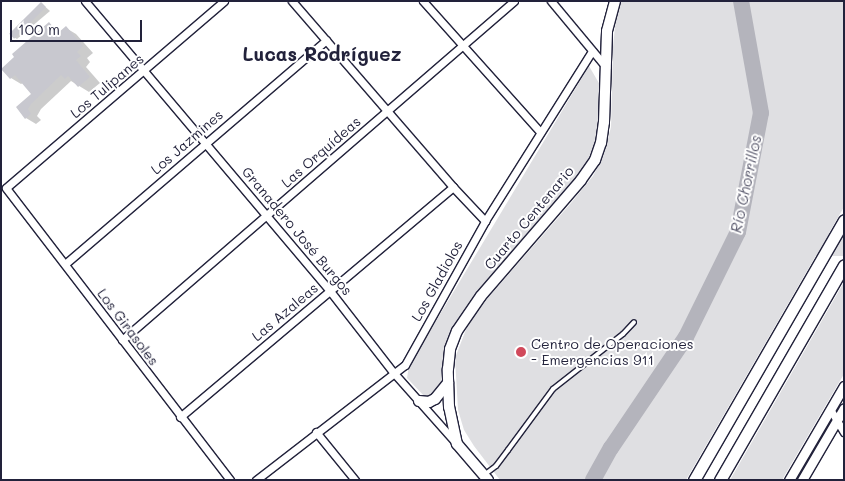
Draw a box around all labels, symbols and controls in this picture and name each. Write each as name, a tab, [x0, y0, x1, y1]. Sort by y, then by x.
scale bar	[12, 10, 145, 42]
text: 100 m	[18, 19, 60, 39]
district label: Lucas Rodríguez	[243, 43, 401, 65]
street label: Los Tulipanes	[67, 50, 147, 122]
street label: Los Jazmines	[148, 106, 226, 178]
street label: Las Orquídeas	[278, 113, 364, 191]
water label: Río Chorrillos	[727, 133, 765, 235]
street label: Granadero José Burgos	[238, 163, 356, 299]
street label: Cuarto Centenario	[481, 163, 577, 273]
street label: Los Gladiolos	[408, 238, 466, 324]
street label: Las Azaleas	[248, 279, 322, 345]
street label: Los Girasoles	[94, 285, 162, 369]
place label: Centro de Operaciones - Emergencias 911	[531, 336, 694, 368]
marker: Centro de Operaciones - Emergencias 911	[515, 346, 527, 358]

